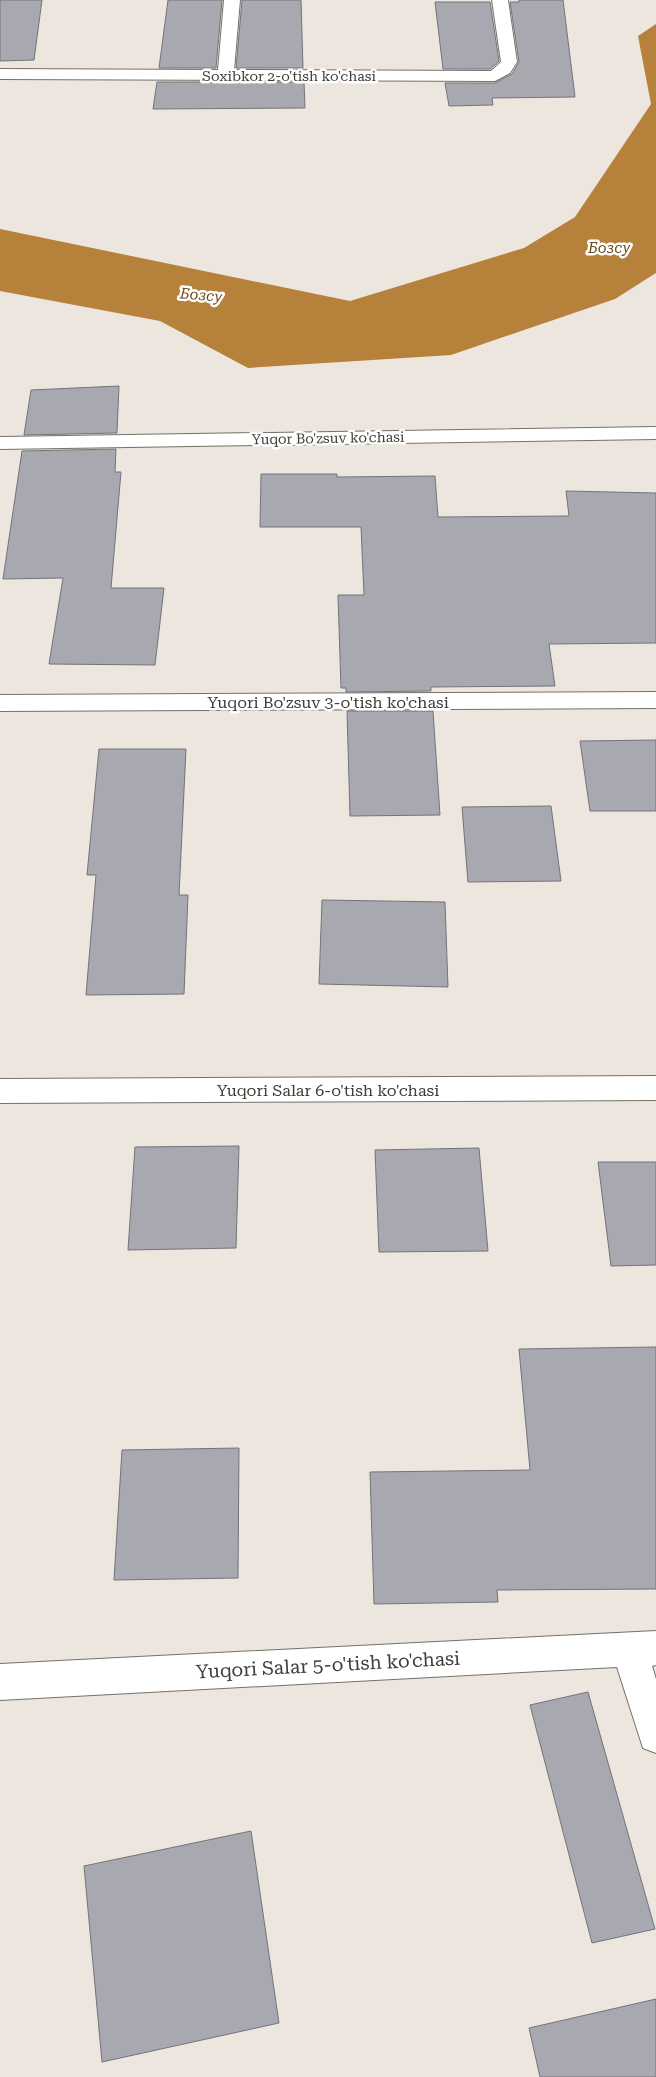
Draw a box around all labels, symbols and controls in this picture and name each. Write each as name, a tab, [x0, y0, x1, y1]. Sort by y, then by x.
street label: Soxibkor 2-o'tish ko'chasi	[202, 68, 376, 84]
water label: Бозсу	[587, 239, 630, 257]
water label: Бозсу	[178, 284, 223, 306]
street label: Yuqor Bo'zsuv ko'chasi	[252, 429, 405, 447]
street label: Yuqori Bo'zsuv 3-o'tish ko'chasi	[207, 693, 449, 712]
street label: Yuqori Salar 6-o'tish ko'chasi	[217, 1081, 439, 1100]
street label: Yuqori Salar 5-o'tish ko'chasi	[195, 1647, 461, 1683]

